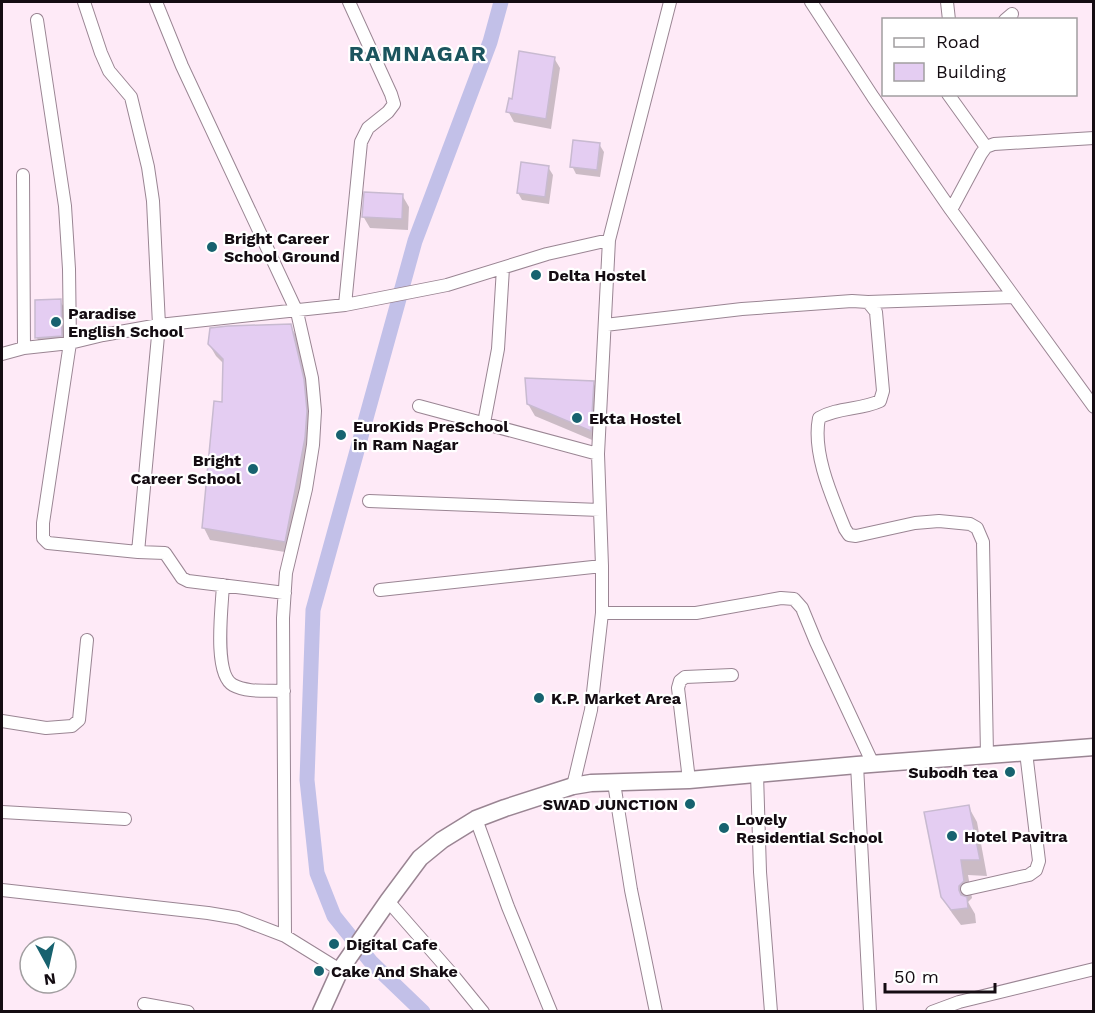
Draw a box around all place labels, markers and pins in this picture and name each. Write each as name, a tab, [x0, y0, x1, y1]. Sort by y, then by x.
place label: Bright Career School Ground	[224, 229, 340, 266]
marker: Bright Career School Ground	[205, 240, 219, 254]
place label: Delta Hostel	[548, 266, 647, 285]
marker: Delta Hostel	[529, 268, 543, 282]
place label: Paradise English School	[68, 304, 184, 341]
marker: Paradise English School	[49, 315, 63, 329]
place label: Ekta Hostel	[589, 409, 682, 428]
marker: Ekta Hostel	[570, 411, 584, 425]
place label: EuroKids PreSchool in Ram Nagar	[353, 417, 509, 454]
marker: EuroKids PreSchool in Ram Nagar	[334, 428, 348, 442]
place label: Bright Career School	[131, 451, 242, 488]
marker: Bright Career School	[246, 462, 260, 476]
place label: K.P. Market Area	[551, 689, 682, 708]
marker: K.P. Market Area	[532, 691, 546, 705]
place label: Subodh tea	[908, 763, 999, 782]
marker: Subodh tea	[1003, 765, 1017, 779]
place label: SWAD JUNCTION	[543, 795, 678, 814]
marker: SWAD JUNCTION	[683, 797, 697, 811]
place label: Lovely Residential School	[736, 810, 884, 847]
marker: Lovely Residential School	[717, 821, 731, 835]
place label: Hotel Pavitra	[964, 827, 1068, 846]
marker: Hotel Pavitra	[945, 829, 959, 843]
place label: Digital Cafe	[346, 935, 438, 954]
marker: Digital Cafe	[327, 937, 341, 951]
place label: Cake And Shake	[331, 962, 458, 981]
marker: Cake And Shake	[312, 964, 326, 978]

